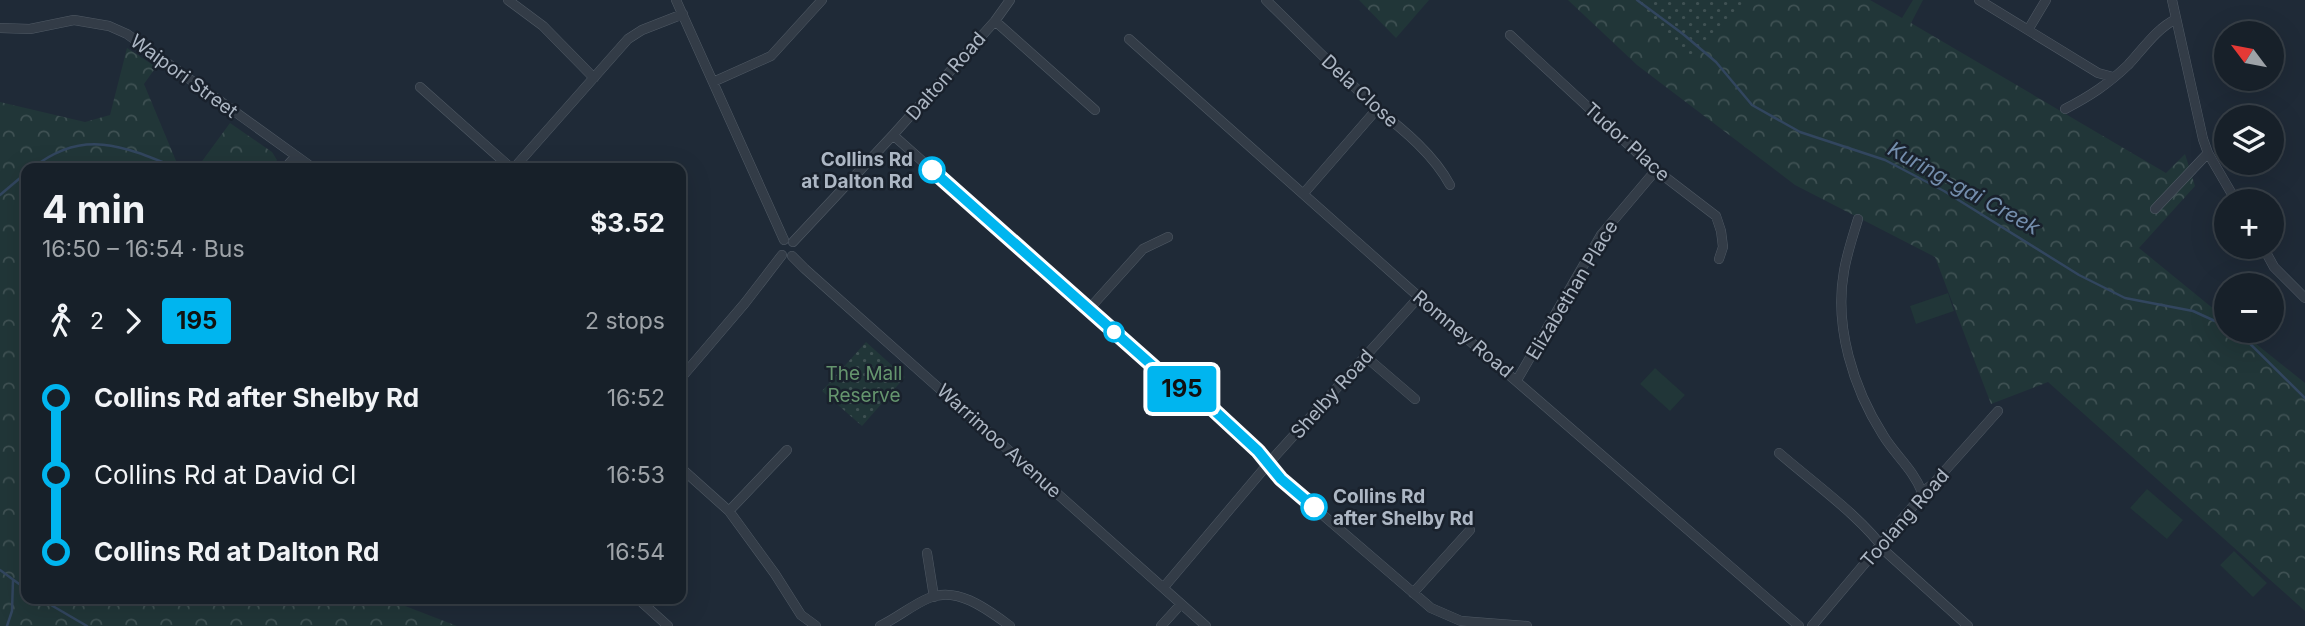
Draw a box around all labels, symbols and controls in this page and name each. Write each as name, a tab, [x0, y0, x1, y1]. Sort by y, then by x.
north arrow	[2214, 21, 2284, 91]
map controls	[2214, 21, 2284, 343]
street label: Dalton Road	[902, 27, 990, 125]
street label: Waipori Street	[126, 29, 242, 123]
street label: Dela Close	[1317, 50, 1403, 132]
street label: Tudor Place	[1580, 98, 1674, 186]
button: layers	[2214, 105, 2284, 175]
water label: Kuring-gai Creek	[1884, 136, 2045, 240]
place label: Collins Rd at Dalton Rd	[801, 148, 913, 193]
marker: Collins Rd at Dalton Rd	[919, 157, 945, 183]
text: 4 min	[42, 186, 145, 232]
button: +	[2214, 189, 2284, 259]
text: $3.52	[590, 207, 665, 238]
street label: Elizabethan Place	[1521, 216, 1623, 364]
text: 16:50 – 16:54 · Bus	[42, 235, 245, 263]
button: −	[2214, 273, 2284, 343]
street label: Romney Road	[1408, 285, 1518, 383]
icon: walk	[42, 302, 80, 340]
icon: forward	[114, 302, 152, 340]
text: 195	[176, 306, 217, 335]
text: 2	[90, 307, 104, 335]
text: 2 stops	[585, 307, 665, 335]
unlabelled marker	[1104, 322, 1124, 342]
street label: Shelby Road	[1286, 345, 1378, 443]
park label: The Mall Reserve	[826, 362, 902, 407]
line badge: 195	[1142, 366, 1222, 412]
text: 195	[1161, 374, 1203, 403]
street label: Warrimoo Avenue	[932, 379, 1066, 503]
text: Collins Rd after Shelby Rd	[94, 382, 419, 413]
text: 16:52	[607, 384, 665, 412]
text: Collins Rd at David Cl	[94, 459, 356, 490]
text: 16:53	[607, 461, 665, 489]
street label: Toolang Road	[1856, 464, 1954, 572]
place label: Collins Rd after Shelby Rd	[1333, 485, 1474, 530]
marker: Collins Rd after Shelby Rd	[1301, 494, 1327, 520]
text: Collins Rd at Dalton Rd	[94, 536, 379, 567]
text: 16:54	[606, 538, 665, 566]

